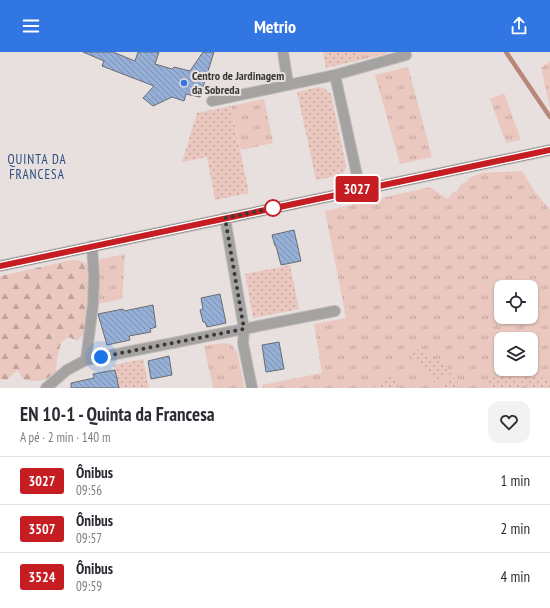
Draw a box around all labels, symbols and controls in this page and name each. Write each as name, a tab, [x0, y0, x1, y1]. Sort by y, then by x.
icon: menu	[20, 15, 42, 37]
text: Metrio	[254, 15, 296, 38]
icon: share	[508, 15, 530, 37]
place label: Centro de Jardinagem da Sobreda	[192, 68, 284, 97]
marker: Centro de Jardinagem da Sobreda	[179, 78, 189, 88]
district label: QUINTA DA FRANCESA	[7, 151, 67, 183]
line badge: 3027	[329, 176, 385, 202]
text: 3027	[344, 180, 370, 198]
unlabelled marker	[264, 199, 282, 217]
map controls	[494, 280, 538, 376]
button: locate	[494, 280, 538, 324]
button: layers	[494, 332, 538, 376]
your location	[91, 347, 111, 367]
button: heart	[488, 401, 530, 443]
text: EN 10-1 - Quinta da Francesa	[20, 402, 215, 426]
text: A pé · 2 min · 140 m	[20, 429, 110, 446]
text: Ônibus	[76, 463, 113, 482]
text: 1 min	[500, 471, 530, 490]
text: 3027	[29, 472, 55, 490]
text: 09:56	[76, 482, 102, 499]
text: Ônibus	[76, 511, 113, 530]
text: 2 min	[500, 519, 530, 538]
text: 3507	[29, 520, 55, 538]
text: 09:57	[76, 530, 102, 547]
text: Ônibus	[76, 559, 113, 578]
text: 4 min	[500, 567, 530, 586]
text: 3524	[29, 568, 55, 586]
text: 09:59	[76, 578, 102, 595]

